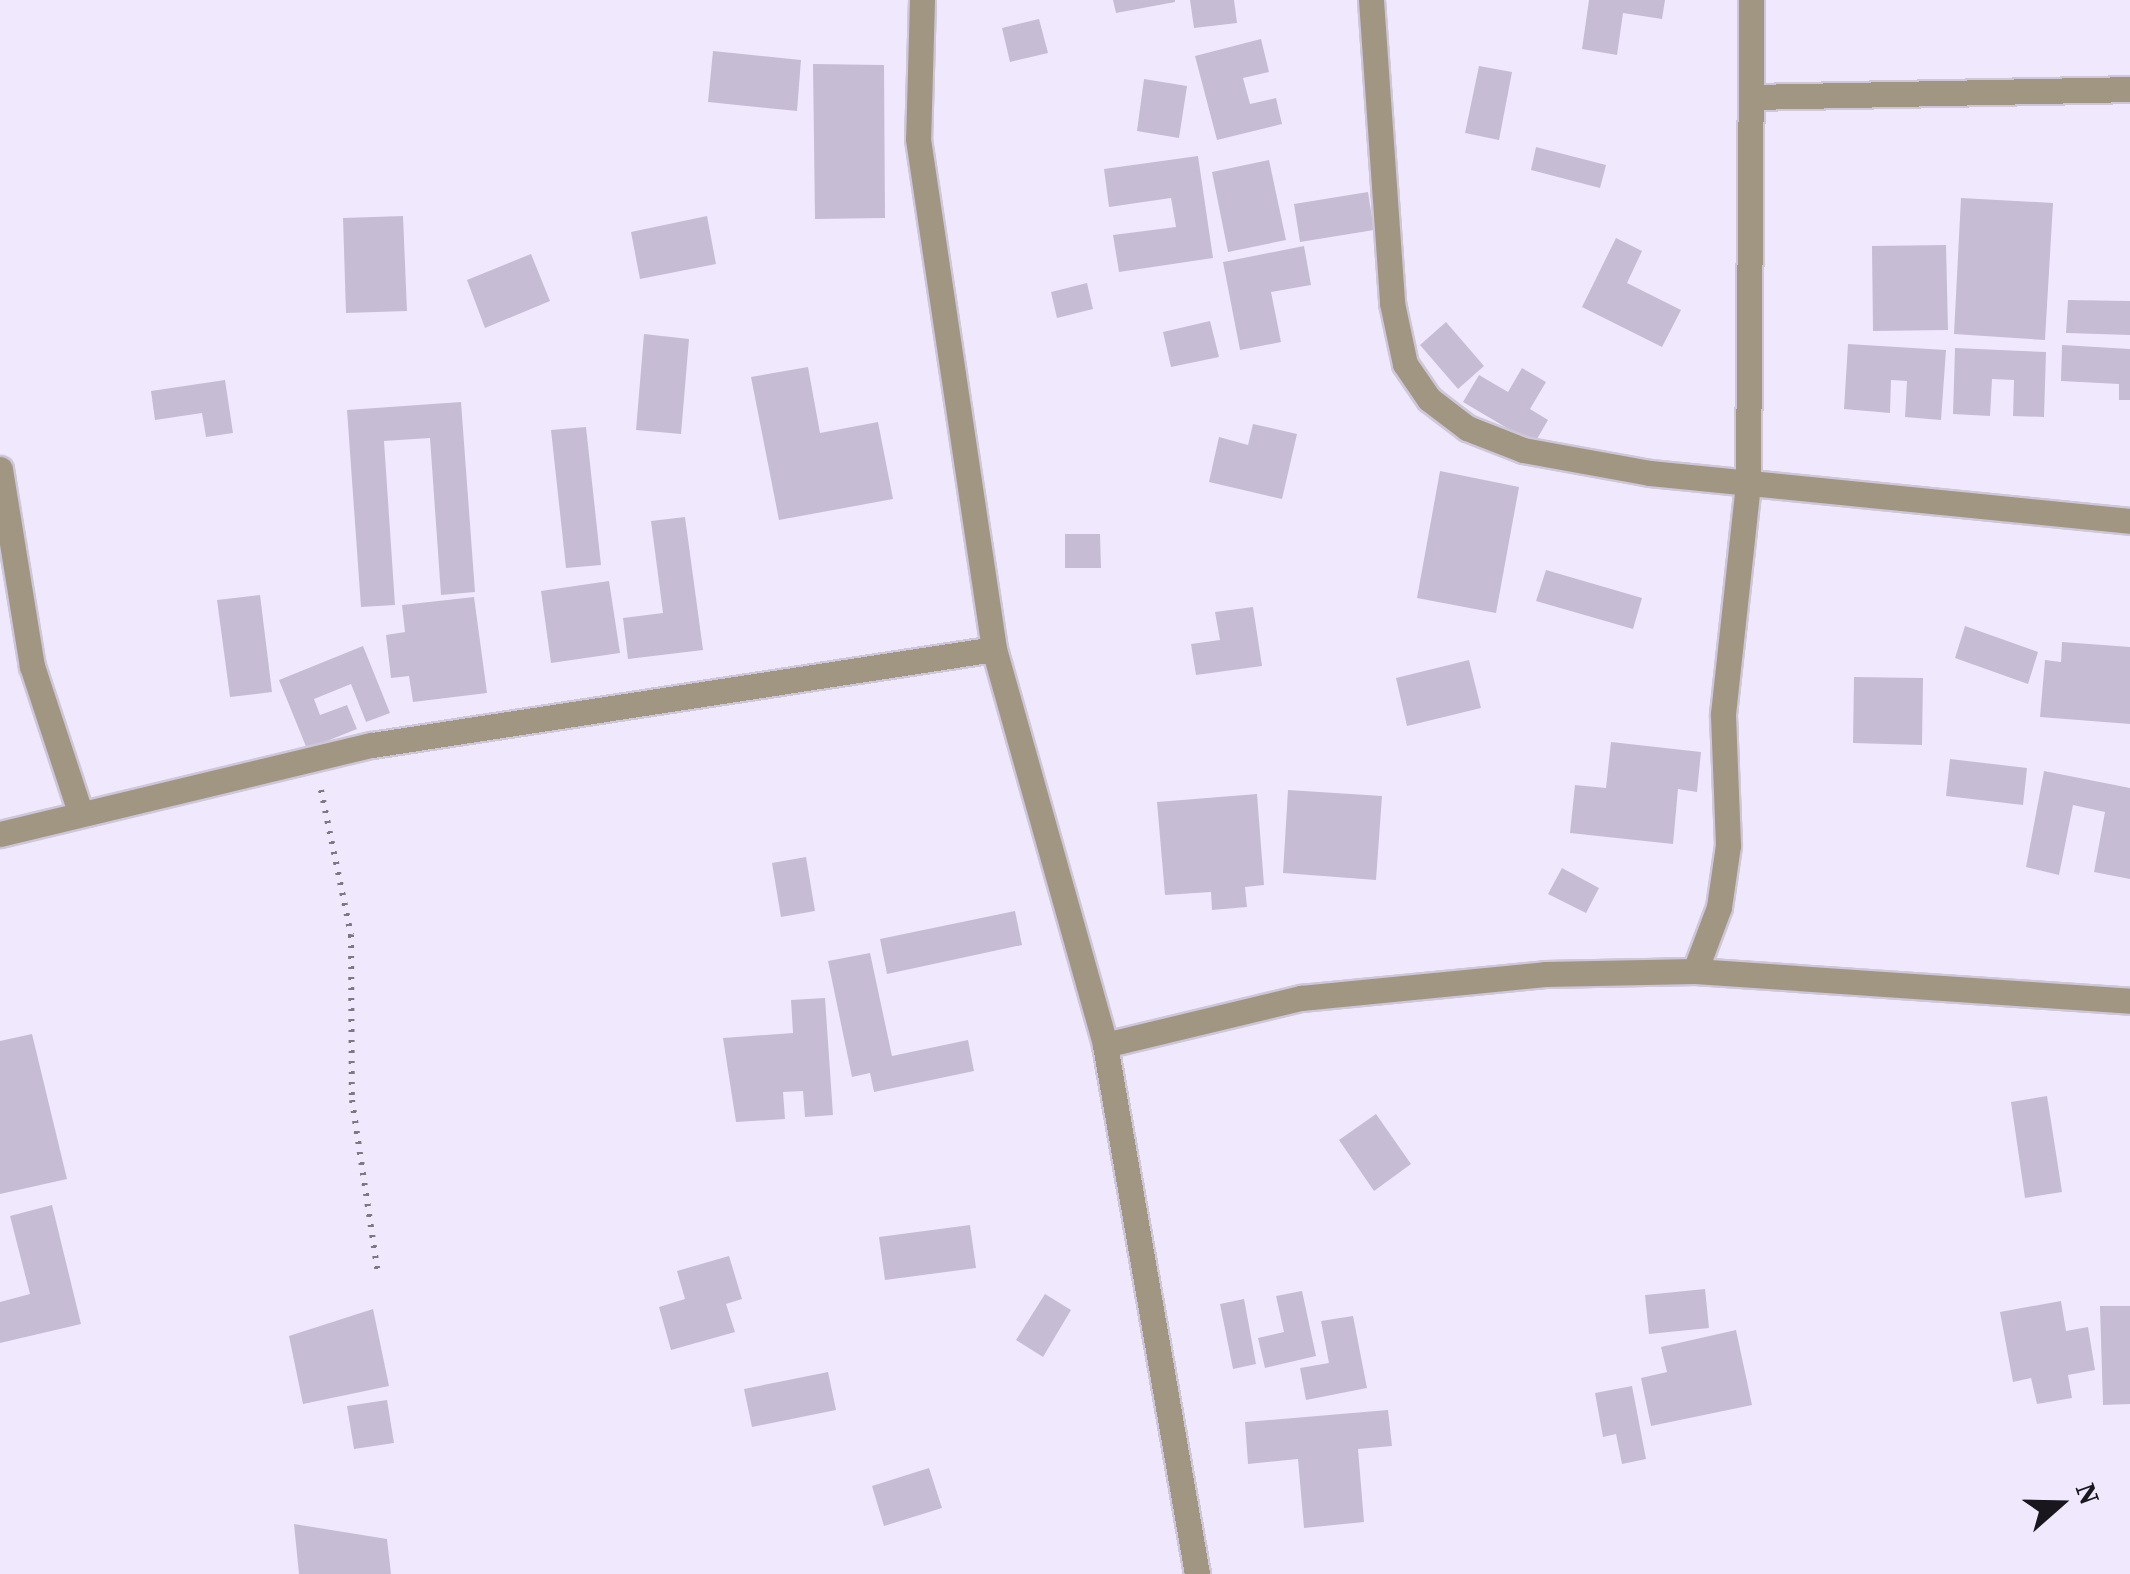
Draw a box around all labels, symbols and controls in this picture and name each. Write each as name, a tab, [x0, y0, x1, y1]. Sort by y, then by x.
north arrow	[2010, 1454, 2110, 1554]
text: N	[2067, 1478, 2110, 1510]

